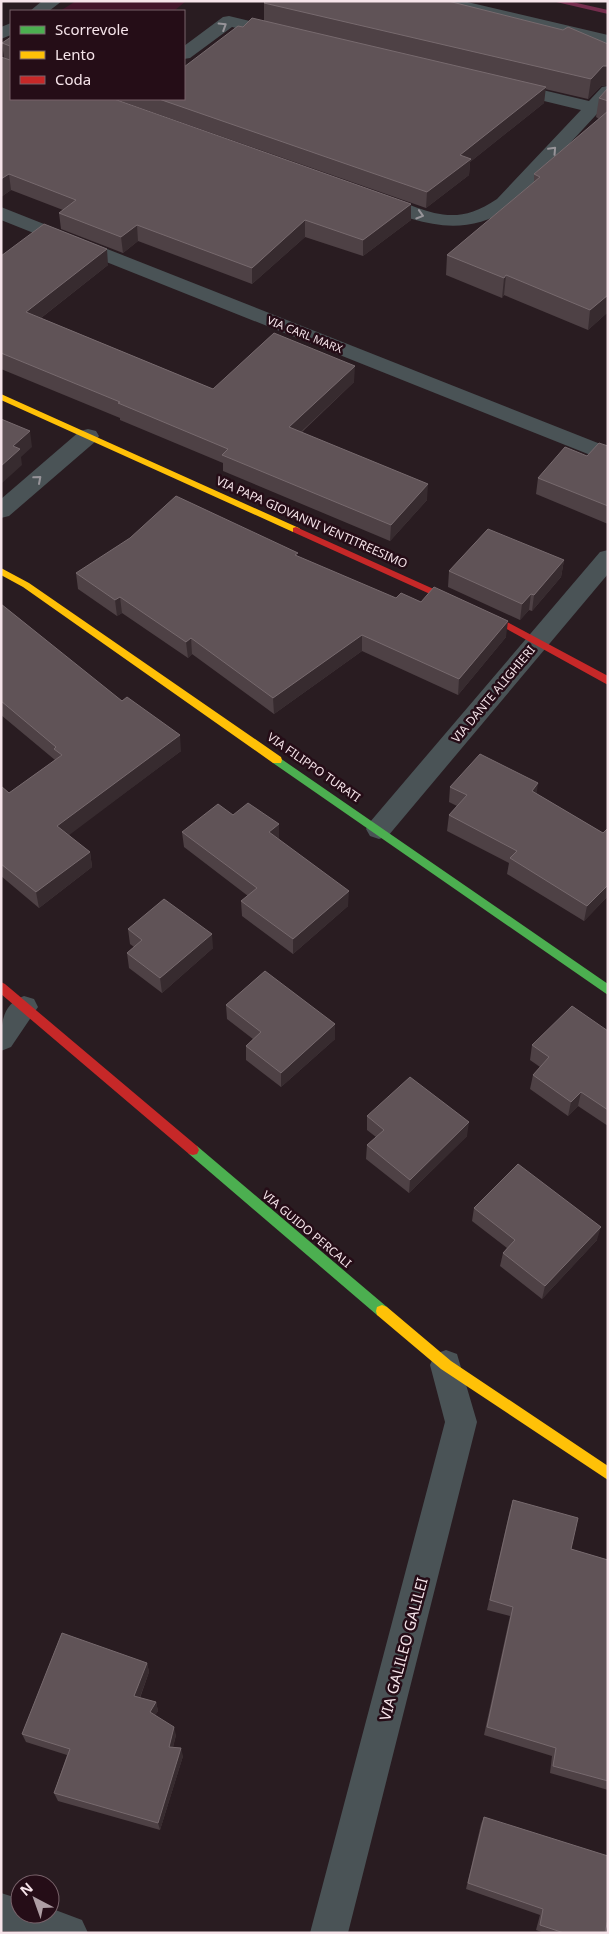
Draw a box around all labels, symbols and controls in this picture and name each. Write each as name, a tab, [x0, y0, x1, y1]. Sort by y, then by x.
legend	[10, 10, 185, 100]
text: Scorrevole	[55, 19, 129, 39]
one-way arrow	[218, 23, 227, 33]
text: Lento	[55, 44, 95, 64]
text: Coda	[55, 69, 91, 89]
one-way arrow	[548, 146, 557, 155]
one-way arrow	[416, 210, 424, 220]
street label: VIA CARL MARX	[265, 312, 345, 356]
street label: VIA PAPA GIOVANNI VENTITREESIMO	[214, 472, 410, 572]
one-way arrow	[32, 477, 41, 485]
street label: VIA DANTE ALIGHIERI	[447, 642, 539, 746]
street label: VIA FILIPPO TURATI	[264, 728, 364, 806]
street label: VIA GUIDO PERCALI	[259, 1187, 355, 1271]
street label: VIA GALILEO GALILEI	[374, 1575, 432, 1723]
north arrow	[10, 1874, 60, 1924]
text: N	[16, 1878, 37, 1900]

